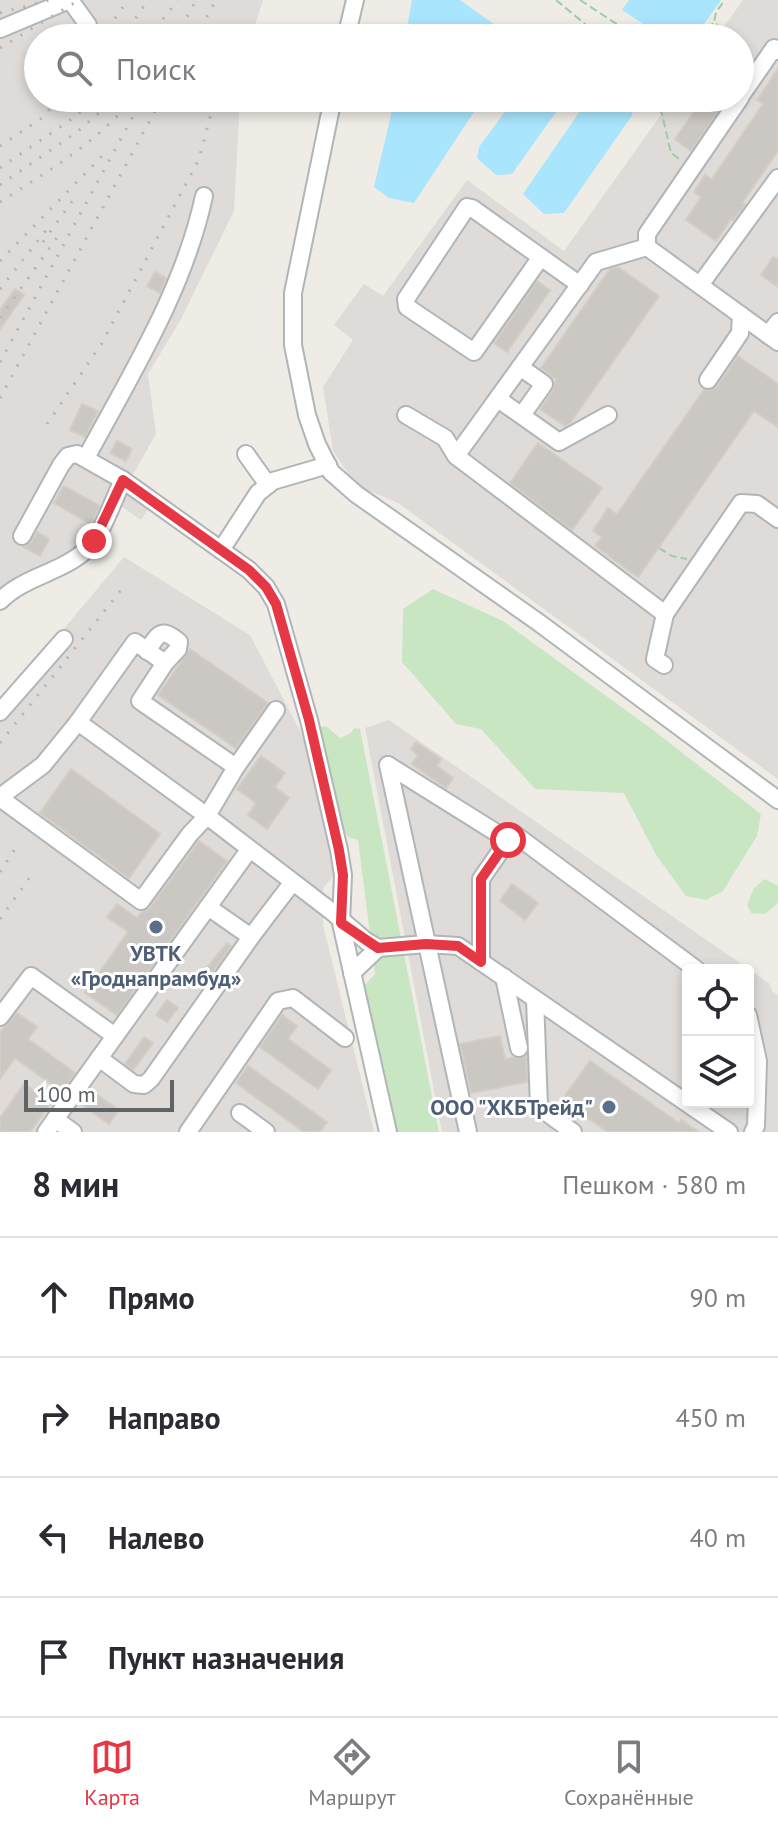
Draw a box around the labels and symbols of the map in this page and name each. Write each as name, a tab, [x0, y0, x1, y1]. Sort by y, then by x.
route end	[76, 523, 112, 559]
route start	[490, 822, 526, 858]
marker: УВТК «Гроднапрамбуд»	[147, 918, 165, 936]
place label: УВТК «Гроднапрамбуд»	[70, 939, 242, 992]
scale bar	[24, 1076, 174, 1112]
place label: ООО "ХКБТрейд"	[430, 1093, 593, 1121]
marker: ООО "ХКБТрейд"	[600, 1098, 618, 1116]

